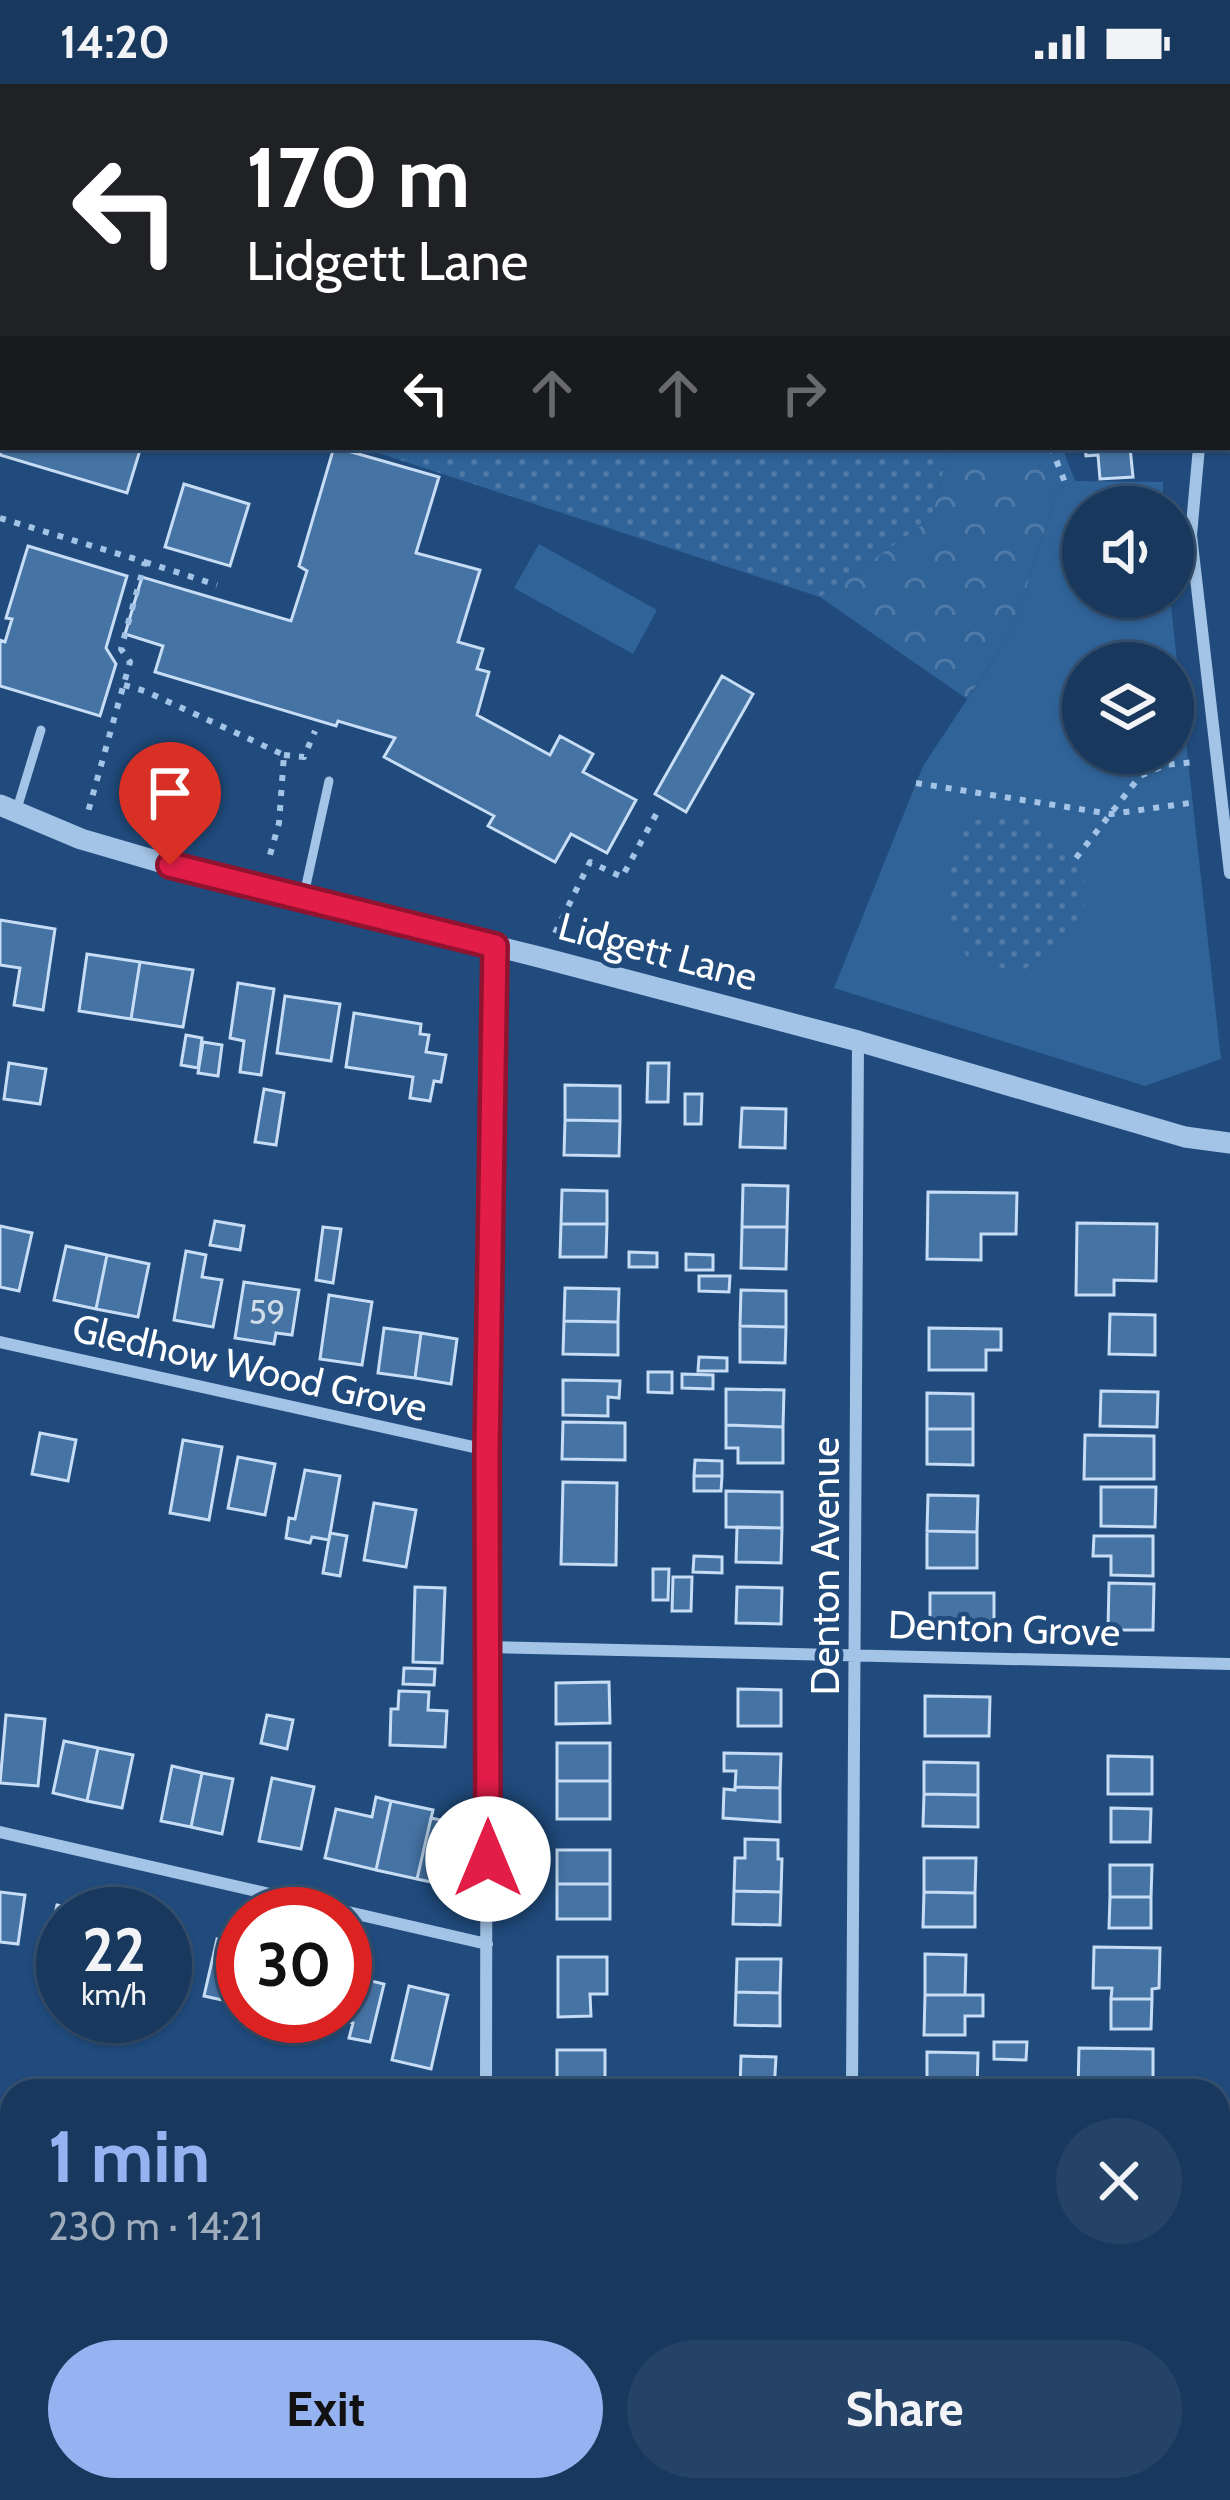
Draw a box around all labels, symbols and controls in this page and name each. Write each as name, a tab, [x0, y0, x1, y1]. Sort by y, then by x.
text: 14:20	[60, 15, 170, 69]
text: 170 m	[246, 126, 470, 228]
icon: left	[48, 132, 204, 288]
text: Lidgett Lane	[246, 228, 528, 294]
icon: left	[393, 360, 459, 426]
icon: ahead	[519, 360, 585, 426]
icon: ahead	[645, 360, 711, 426]
icon: right	[771, 360, 837, 426]
map controls	[1062, 486, 1194, 774]
button: sound	[1062, 486, 1194, 618]
button: layers	[1062, 642, 1194, 774]
pin	[119, 742, 221, 865]
icon: arrive	[137, 760, 203, 826]
street label: Lidgett Lane	[553, 901, 763, 1001]
house number: 59	[249, 1292, 285, 1332]
street label: Gledhow Wood Grove	[68, 1303, 432, 1431]
street label: Denton Avenue	[801, 1437, 849, 1695]
street label: Denton Grove	[887, 1600, 1121, 1656]
position arrow	[425, 1796, 551, 1922]
speed limit sign: 30	[216, 1887, 372, 2043]
text: 22	[82, 1913, 146, 1986]
text: km/h	[81, 1976, 147, 2013]
text: 1 min	[48, 2113, 210, 2200]
button: close	[1056, 2118, 1182, 2244]
text: 230 m · 14:21	[48, 2202, 263, 2250]
button: Exit	[48, 2340, 603, 2478]
button: Share	[627, 2340, 1182, 2478]

